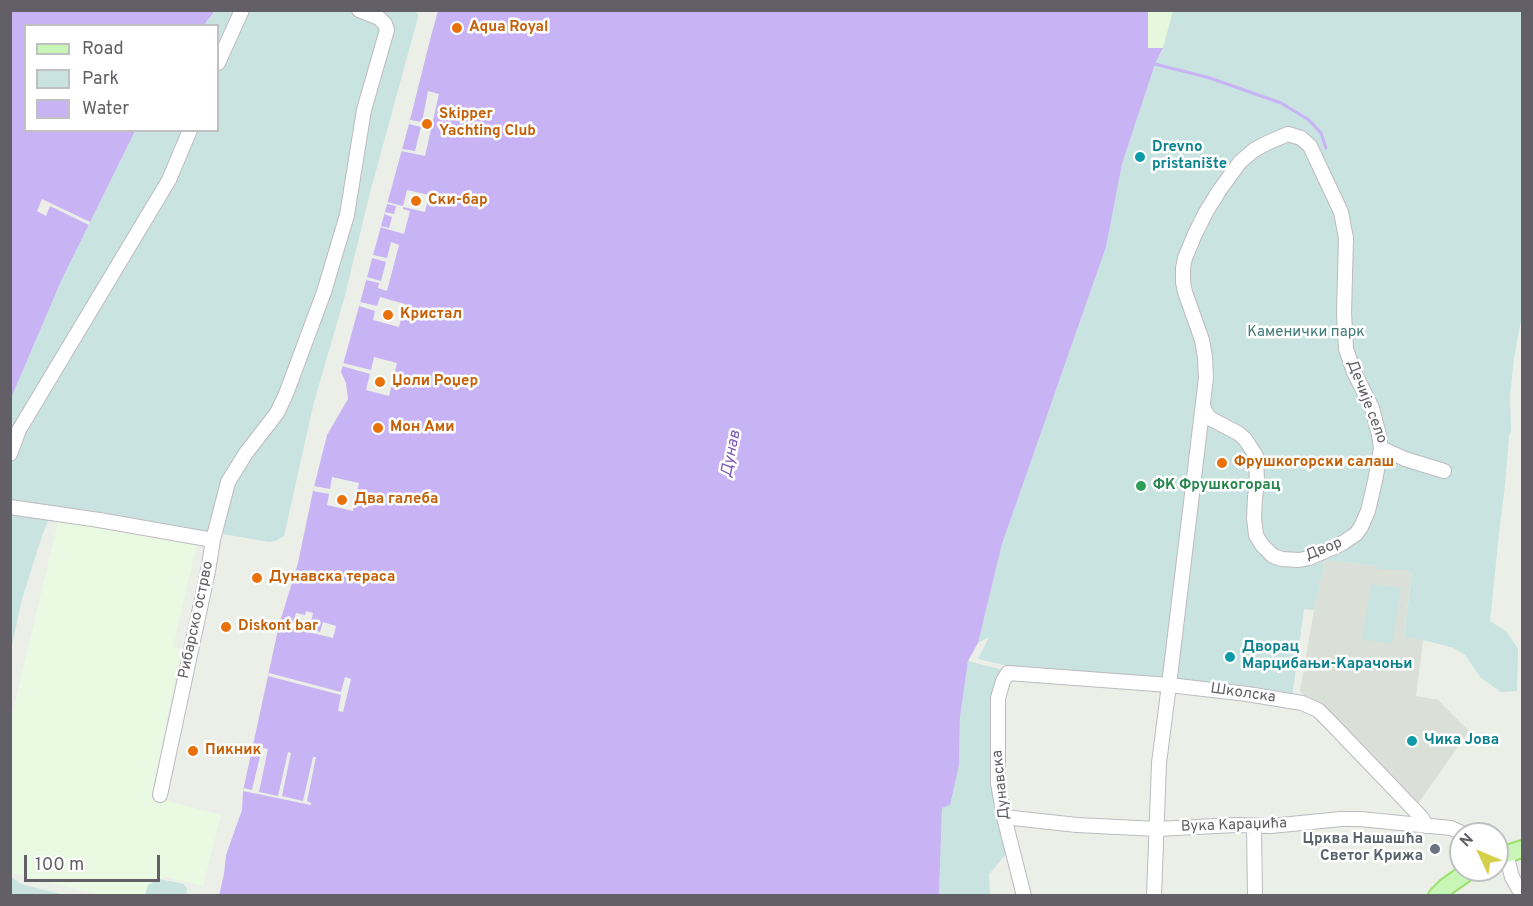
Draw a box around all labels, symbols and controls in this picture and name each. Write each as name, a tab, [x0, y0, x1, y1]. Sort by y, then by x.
place label: Aqua Royal	[469, 19, 548, 37]
marker: Aqua Royal	[450, 21, 464, 35]
legend	[24, 24, 219, 132]
text: Road	[82, 38, 124, 61]
text: Park	[82, 68, 119, 91]
text: Water	[82, 98, 129, 121]
place label: Skipper Yachting Club	[439, 106, 536, 141]
marker: Skipper Yachting Club	[420, 117, 434, 131]
place label: Drevno pristanište	[1152, 139, 1227, 174]
marker: Drevno pristanište	[1133, 150, 1147, 164]
place label: Ски-бар	[428, 192, 488, 210]
marker: Ски-бар	[409, 194, 423, 208]
place label: Кристал	[400, 306, 462, 324]
marker: Кристал	[381, 308, 395, 322]
park label: Каменички парк	[1247, 324, 1365, 342]
street label: Дечије село	[1342, 358, 1390, 446]
place label: Џоли Роџер	[392, 373, 478, 391]
marker: Џоли Роџер	[373, 375, 387, 389]
place label: Мон Ами	[390, 419, 454, 437]
marker: Мон Ами	[371, 421, 385, 435]
water label: Дунав	[718, 429, 746, 479]
place label: Фрушкогорски салаш	[1234, 454, 1394, 472]
marker: Фрушкогорски салаш	[1215, 456, 1229, 470]
place label: ФК Фрушкогорац	[1153, 477, 1281, 495]
marker: ФК Фрушкогорац	[1134, 479, 1148, 493]
place label: Два галеба	[354, 491, 438, 509]
marker: Два галеба	[335, 493, 349, 507]
street label: Двор	[1303, 534, 1345, 566]
street label: Рибарско острво	[176, 560, 218, 680]
place label: Дунавска тераса	[269, 569, 395, 587]
marker: Дунавска тераса	[250, 571, 264, 585]
place label: Diskont bar	[238, 618, 318, 636]
marker: Diskont bar	[219, 620, 233, 634]
place label: Дворац Марцибањи-Карачоњи	[1242, 639, 1413, 674]
marker: Дворац Марцибањи-Карачоњи	[1223, 650, 1237, 664]
street label: Школска	[1209, 681, 1277, 707]
place label: Чика Јова	[1424, 732, 1499, 750]
marker: Чика Јова	[1405, 734, 1419, 748]
place label: Пикник	[205, 742, 261, 760]
marker: Пикник	[186, 744, 200, 758]
street label: Дунавска	[989, 749, 1015, 821]
street label: Вука Караџића	[1181, 815, 1287, 837]
north arrow	[1449, 822, 1509, 882]
text: N	[1456, 830, 1479, 852]
place label: Црква Нашашћа Светог Крижа	[1303, 831, 1423, 866]
marker: Црква Нашашћа Светог Крижа	[1428, 842, 1442, 856]
scale bar	[27, 843, 164, 881]
text: 100 m	[35, 854, 84, 877]

